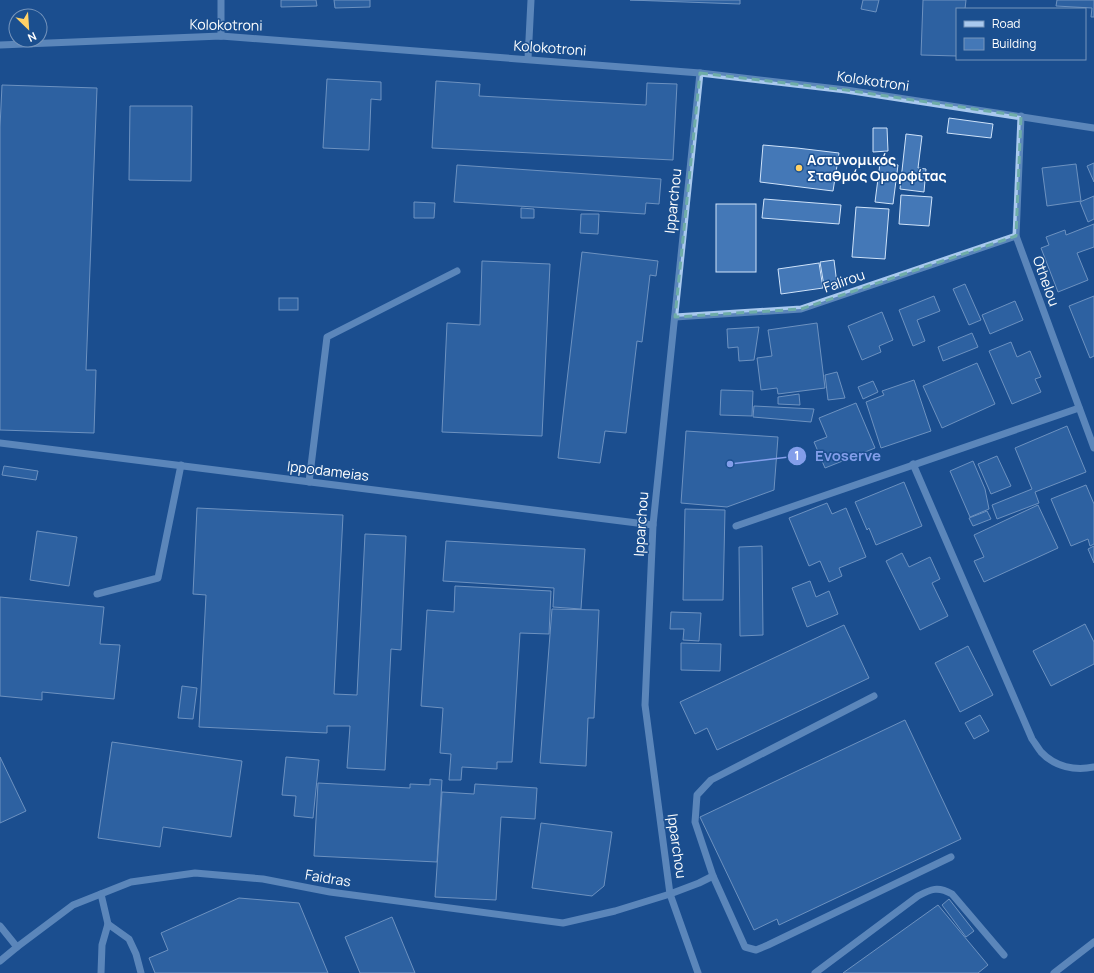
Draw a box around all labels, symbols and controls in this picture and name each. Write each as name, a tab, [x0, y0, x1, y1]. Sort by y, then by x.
north arrow	[8, 8, 48, 48]
legend	[956, 8, 1086, 60]
street label: Kolokotroni	[189, 14, 263, 35]
text: Road	[992, 15, 1020, 32]
text: N	[26, 29, 39, 46]
street label: Kolokotroni	[513, 35, 587, 60]
text: Building	[992, 35, 1036, 52]
street label: Kolokotroni	[836, 66, 911, 95]
place label: Αστυνομικός Σταθμός Ομορφίτας	[807, 150, 947, 185]
marker: Αστυνομικός Σταθμός Ομορφίτας	[794, 163, 804, 173]
street label: Ipparchou	[660, 168, 685, 234]
street label: Othelou	[1029, 253, 1064, 309]
street label: Falirou	[821, 265, 867, 296]
callout: Evoserve	[787, 443, 889, 470]
text: Evoserve	[815, 445, 881, 466]
text: 1	[794, 447, 800, 464]
street label: Ippodameias	[286, 456, 370, 485]
street label: Ipparchou	[629, 491, 652, 557]
street label: Ipparchou	[664, 812, 691, 880]
street label: Faidras	[304, 865, 352, 890]

